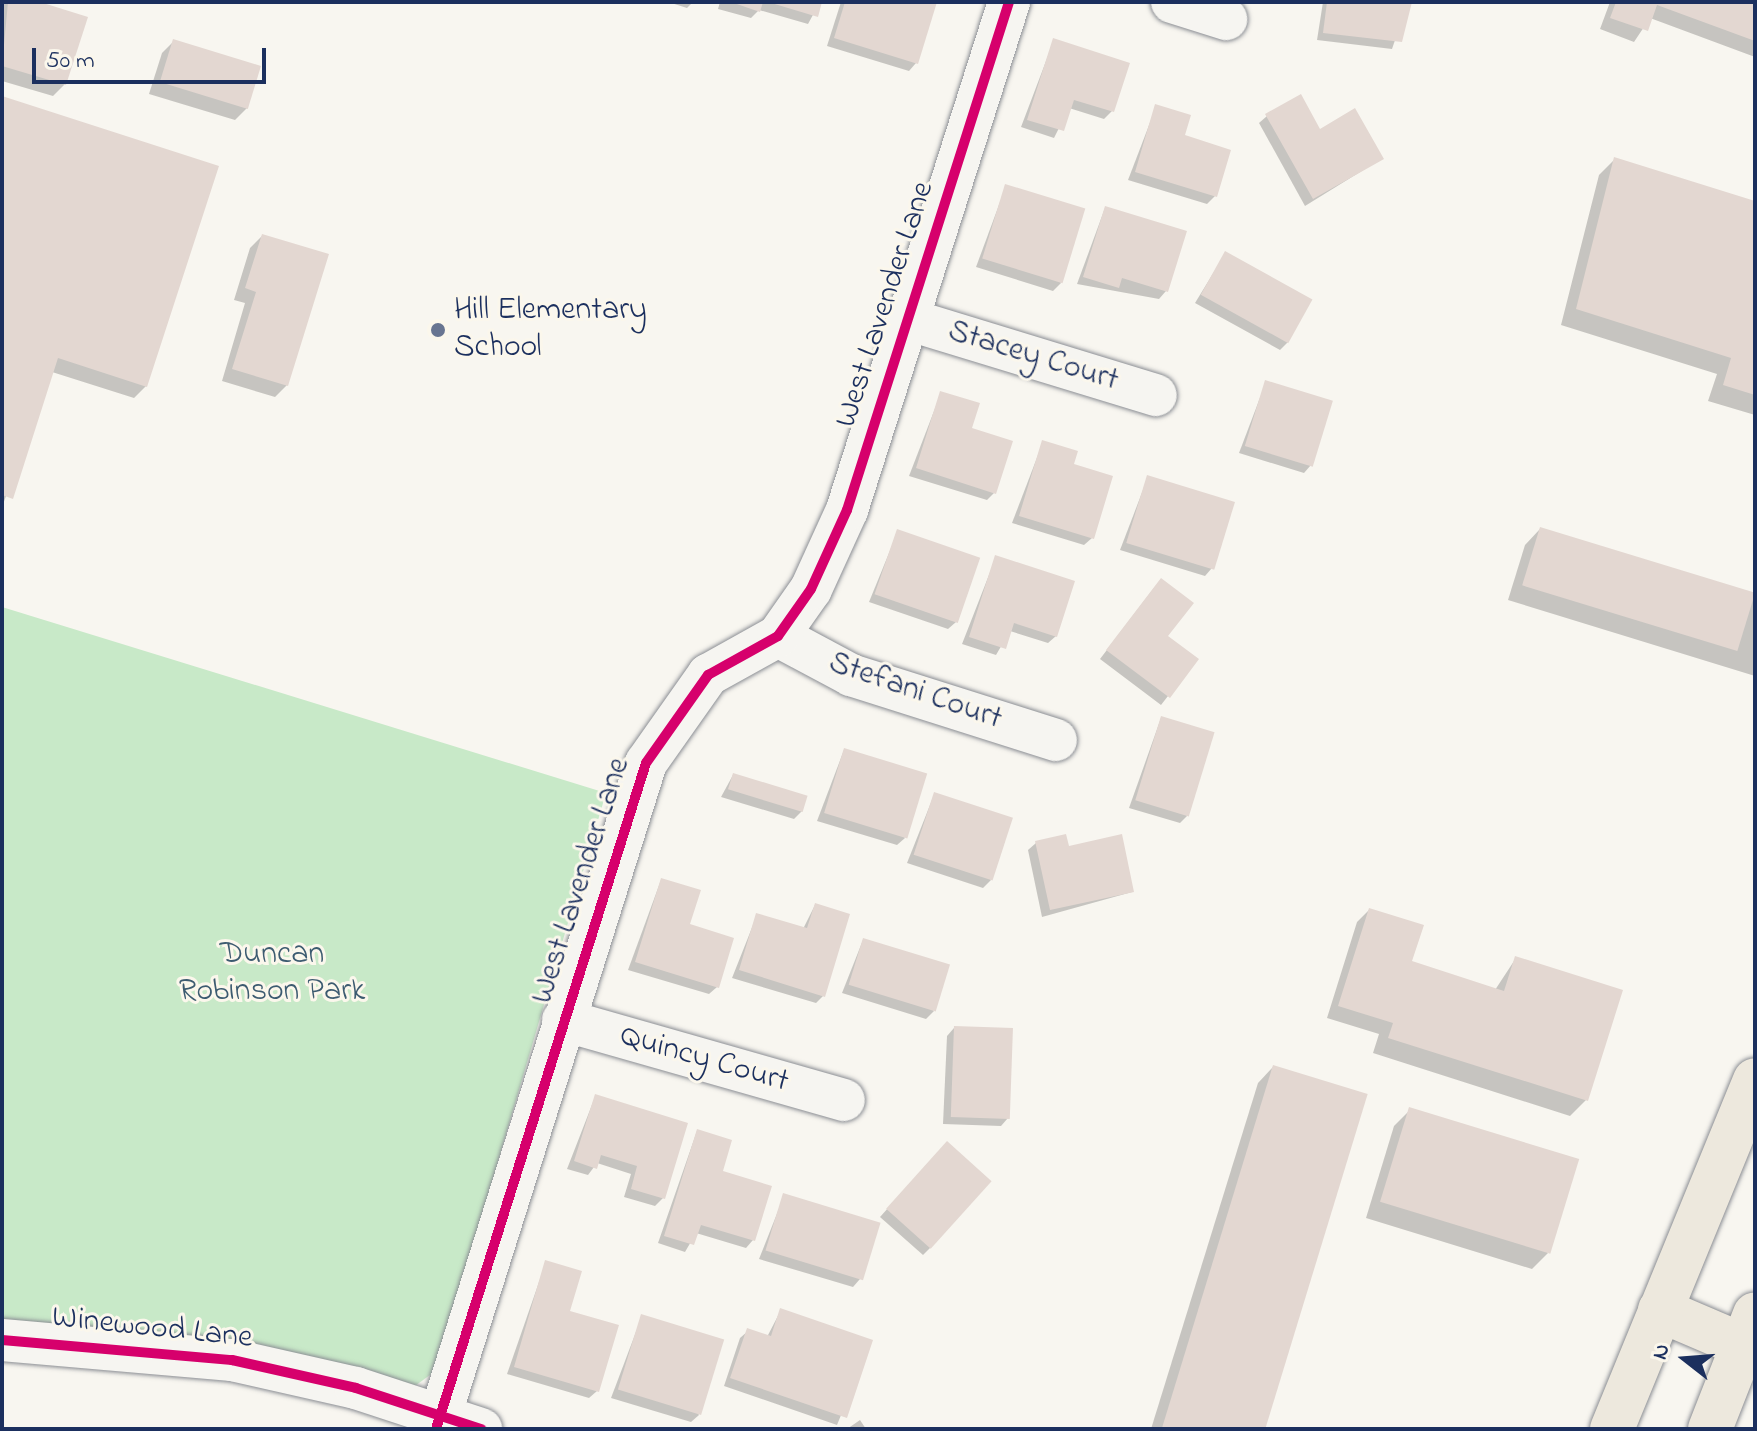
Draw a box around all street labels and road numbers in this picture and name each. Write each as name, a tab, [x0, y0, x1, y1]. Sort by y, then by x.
street label: West Lavender Lane	[828, 177, 944, 433]
street label: Stacey Court	[943, 313, 1123, 401]
street label: Stefani Court	[823, 644, 1007, 740]
street label: West Lavender Lane	[524, 753, 640, 1009]
street label: Quincy Court	[615, 1018, 793, 1102]
street label: Winewood Lane	[50, 1299, 254, 1359]

